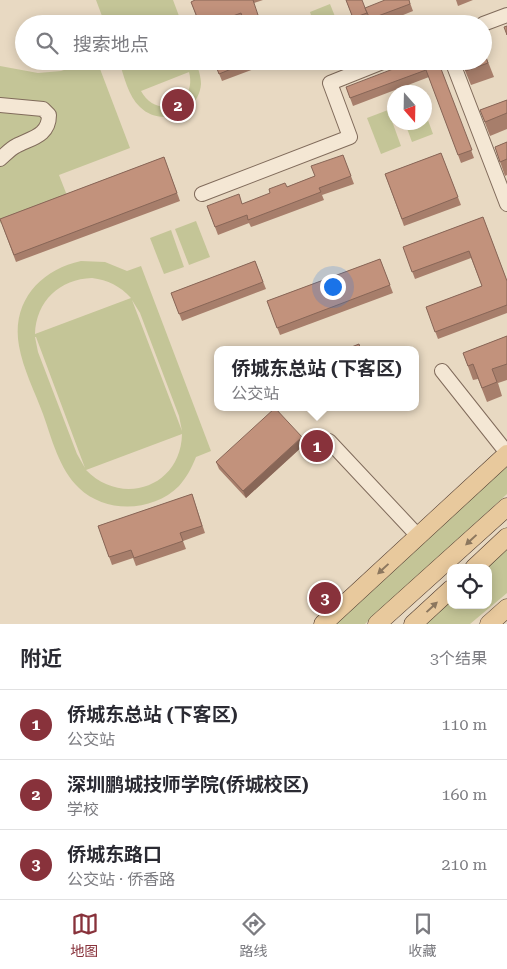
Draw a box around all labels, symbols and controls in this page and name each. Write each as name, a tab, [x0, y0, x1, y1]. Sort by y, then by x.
search box	[15, 15, 492, 70]
icon: search	[33, 29, 61, 57]
text: 搜索地点	[73, 33, 149, 56]
north arrow	[387, 85, 432, 130]
pin: 2	[162, 86, 194, 124]
your location	[320, 274, 346, 300]
popup	[214, 346, 419, 411]
text: 侨城东总站 (下客区)	[231, 357, 402, 380]
text: 公交站	[231, 384, 279, 403]
pin: 1	[301, 427, 333, 465]
one-way arrow	[466, 534, 478, 546]
one-way arrow	[377, 563, 389, 575]
map controls	[447, 564, 492, 609]
button: locate	[447, 564, 492, 609]
pin: 3	[309, 579, 341, 617]
one-way arrow	[425, 601, 437, 613]
text: 附近	[20, 647, 62, 671]
text: 3个结果	[430, 649, 487, 668]
text: 侨城东总站 (下客区)	[67, 703, 237, 726]
text: 1	[32, 715, 40, 734]
text: 110 m	[441, 715, 487, 734]
text: 公交站	[67, 730, 115, 749]
text: 深圳鹏城技师学院(侨城校区)	[67, 773, 309, 796]
text: 2	[32, 785, 40, 804]
text: 160 m	[441, 785, 487, 804]
text: 学校	[67, 800, 99, 819]
text: 侨城东路口	[67, 843, 162, 866]
text: 3	[32, 855, 40, 874]
text: 210 m	[441, 855, 487, 874]
text: 公交站 · 侨香路	[67, 870, 175, 889]
tab: 地图	[71, 910, 99, 960]
tab: 路线	[240, 910, 268, 960]
tab: 收藏	[409, 910, 437, 960]

